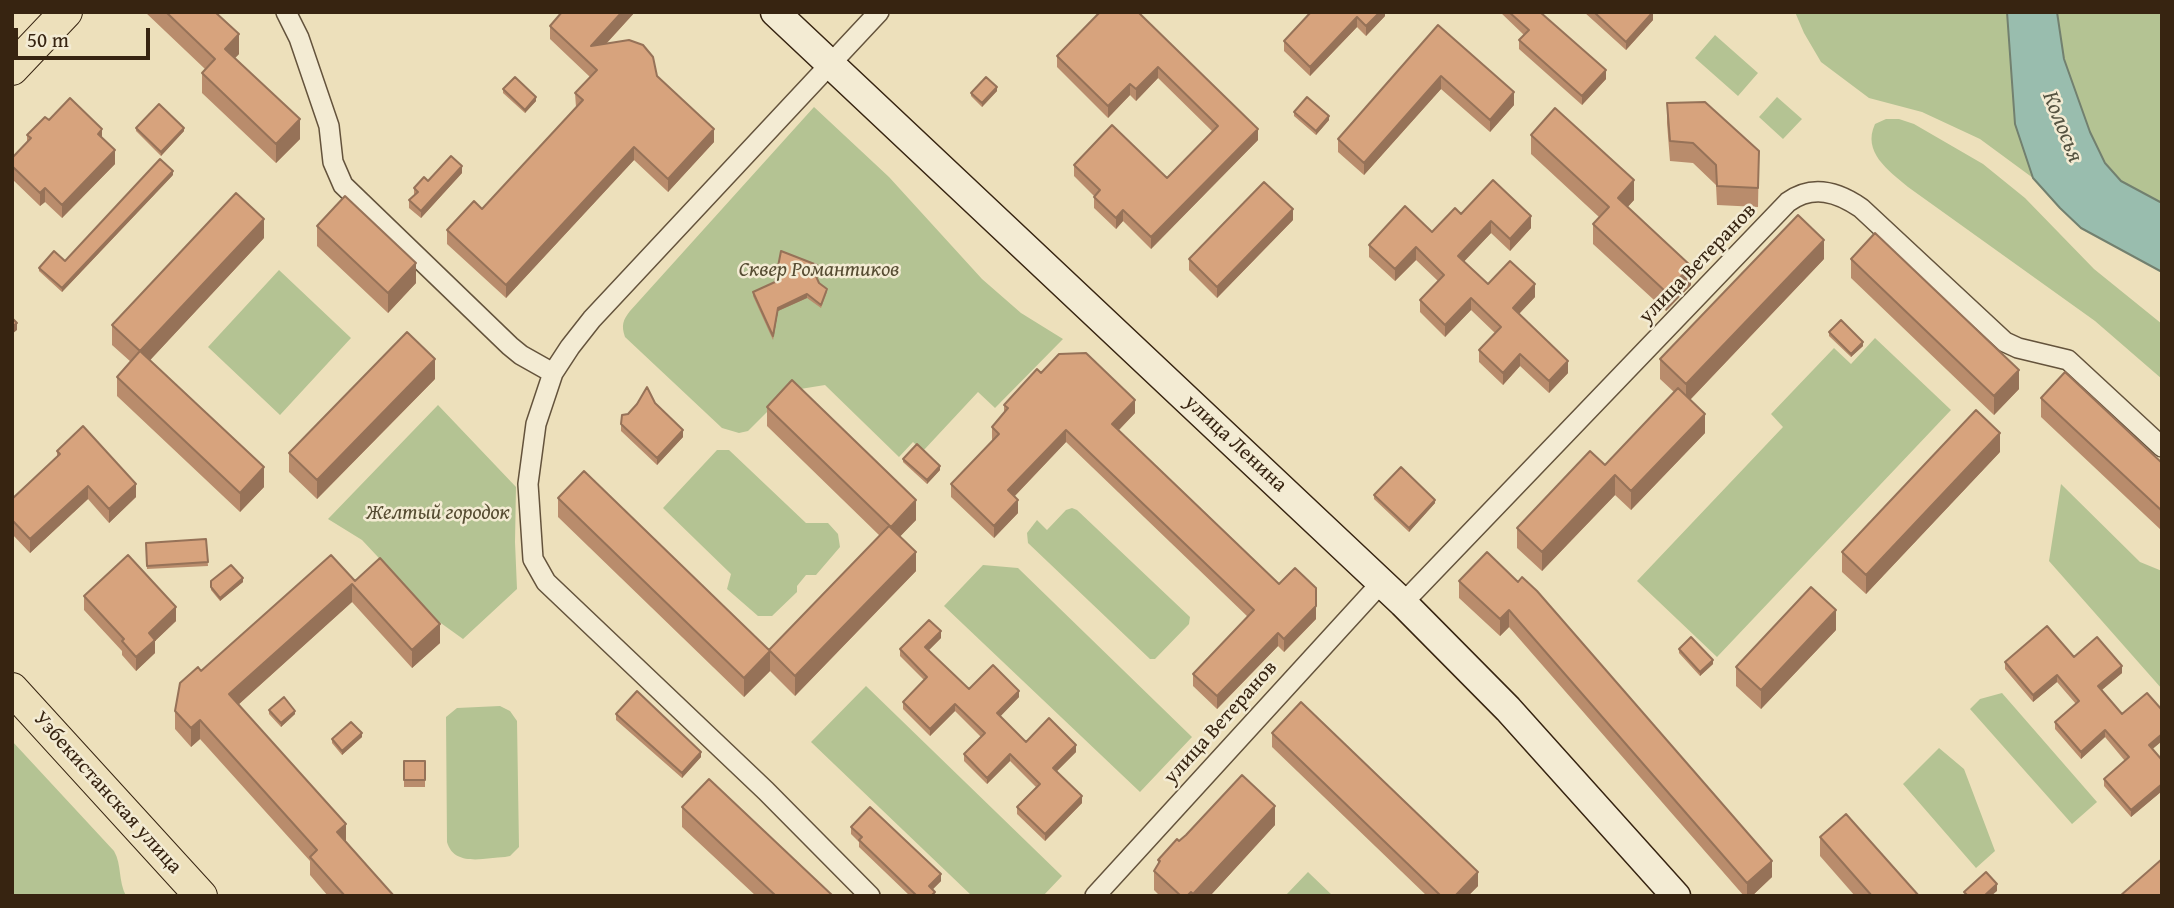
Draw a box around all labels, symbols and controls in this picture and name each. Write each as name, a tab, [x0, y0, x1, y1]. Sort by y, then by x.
scale bar	[18, 14, 154, 58]
text: 50 m	[27, 24, 69, 55]
water label: Колосья	[2035, 87, 2089, 167]
street label: улица Ветеранов	[1634, 199, 1762, 329]
park label: Сквер Романтиков	[739, 258, 899, 284]
street label: улица Ленина	[1178, 390, 1292, 498]
park label: Желтый городок	[366, 501, 510, 527]
street label: улица Ветеранов	[1159, 656, 1283, 790]
street label: Узбекистанская улица	[27, 707, 187, 879]

